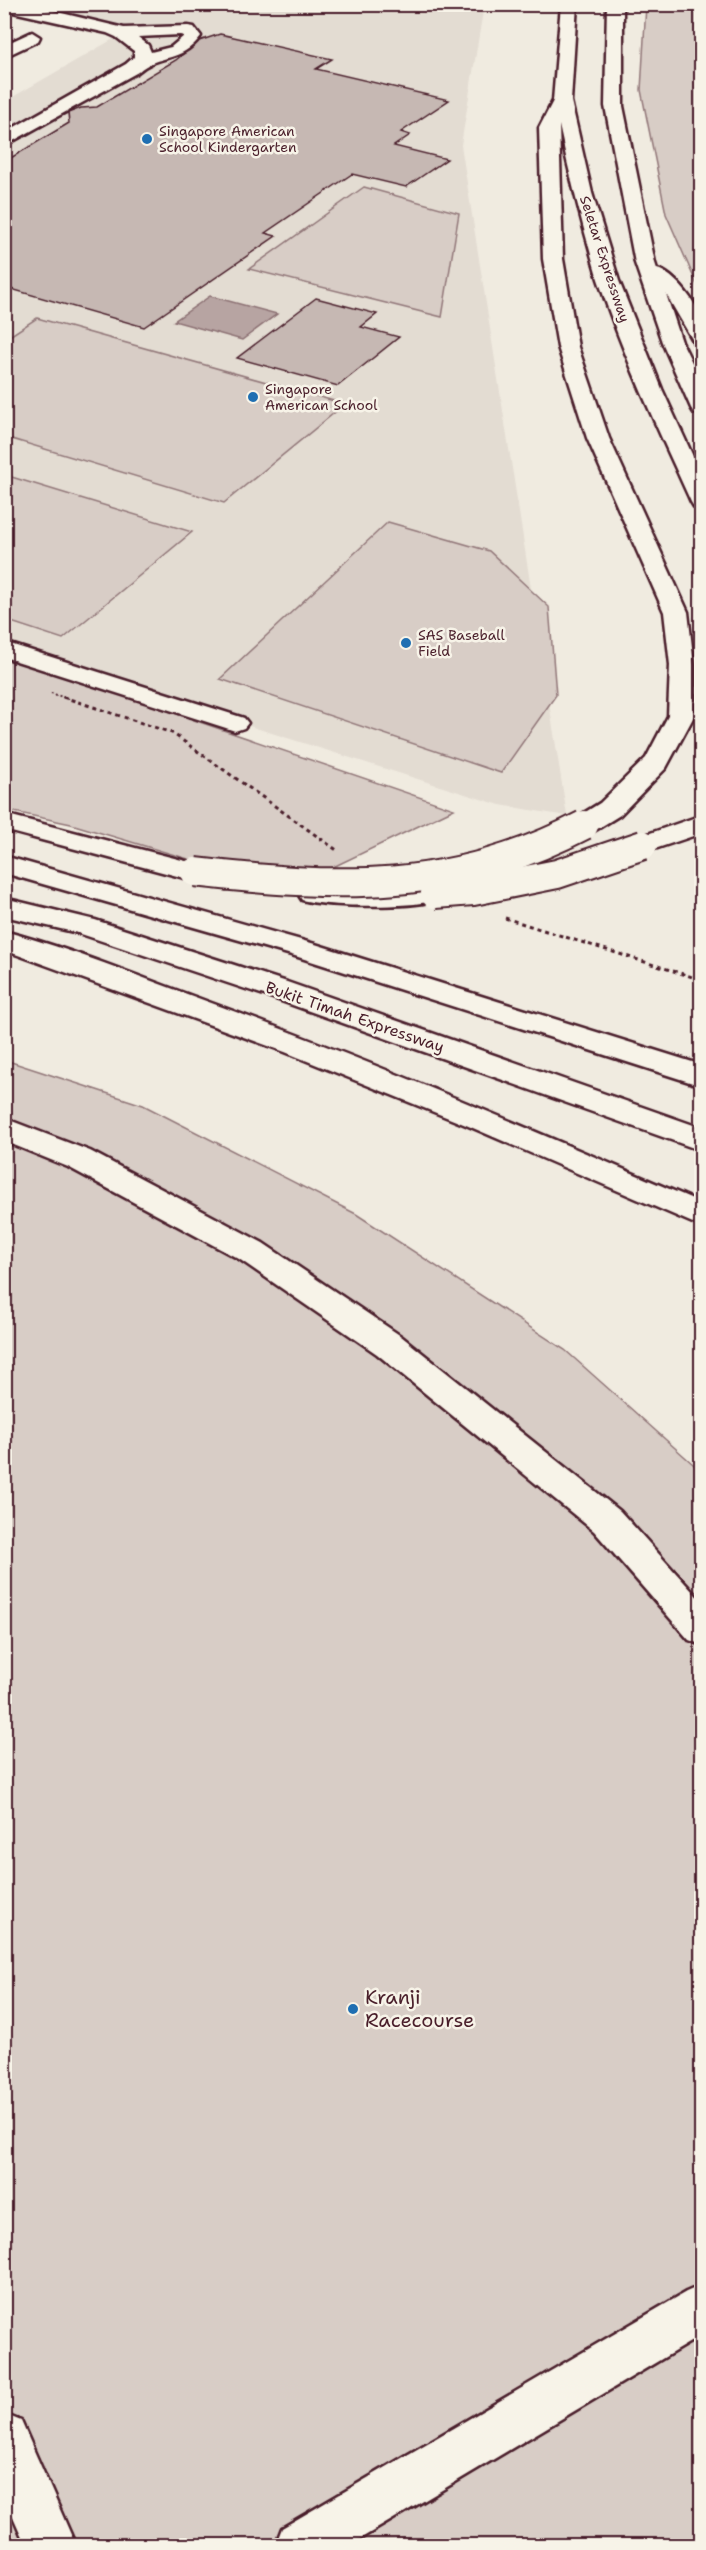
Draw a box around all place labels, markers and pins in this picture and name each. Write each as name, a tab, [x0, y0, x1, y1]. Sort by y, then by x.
place label: Singapore American School Kindergarten	[159, 122, 297, 156]
marker: Singapore American School Kindergarten	[140, 132, 154, 146]
place label: Singapore American School	[265, 380, 378, 414]
marker: Singapore American School	[246, 390, 260, 404]
place label: SAS Baseball Field	[418, 626, 505, 660]
marker: SAS Baseball Field	[399, 636, 413, 650]
place label: Kranji Racecourse	[365, 1984, 474, 2033]
marker: Kranji Racecourse	[346, 2002, 360, 2016]

